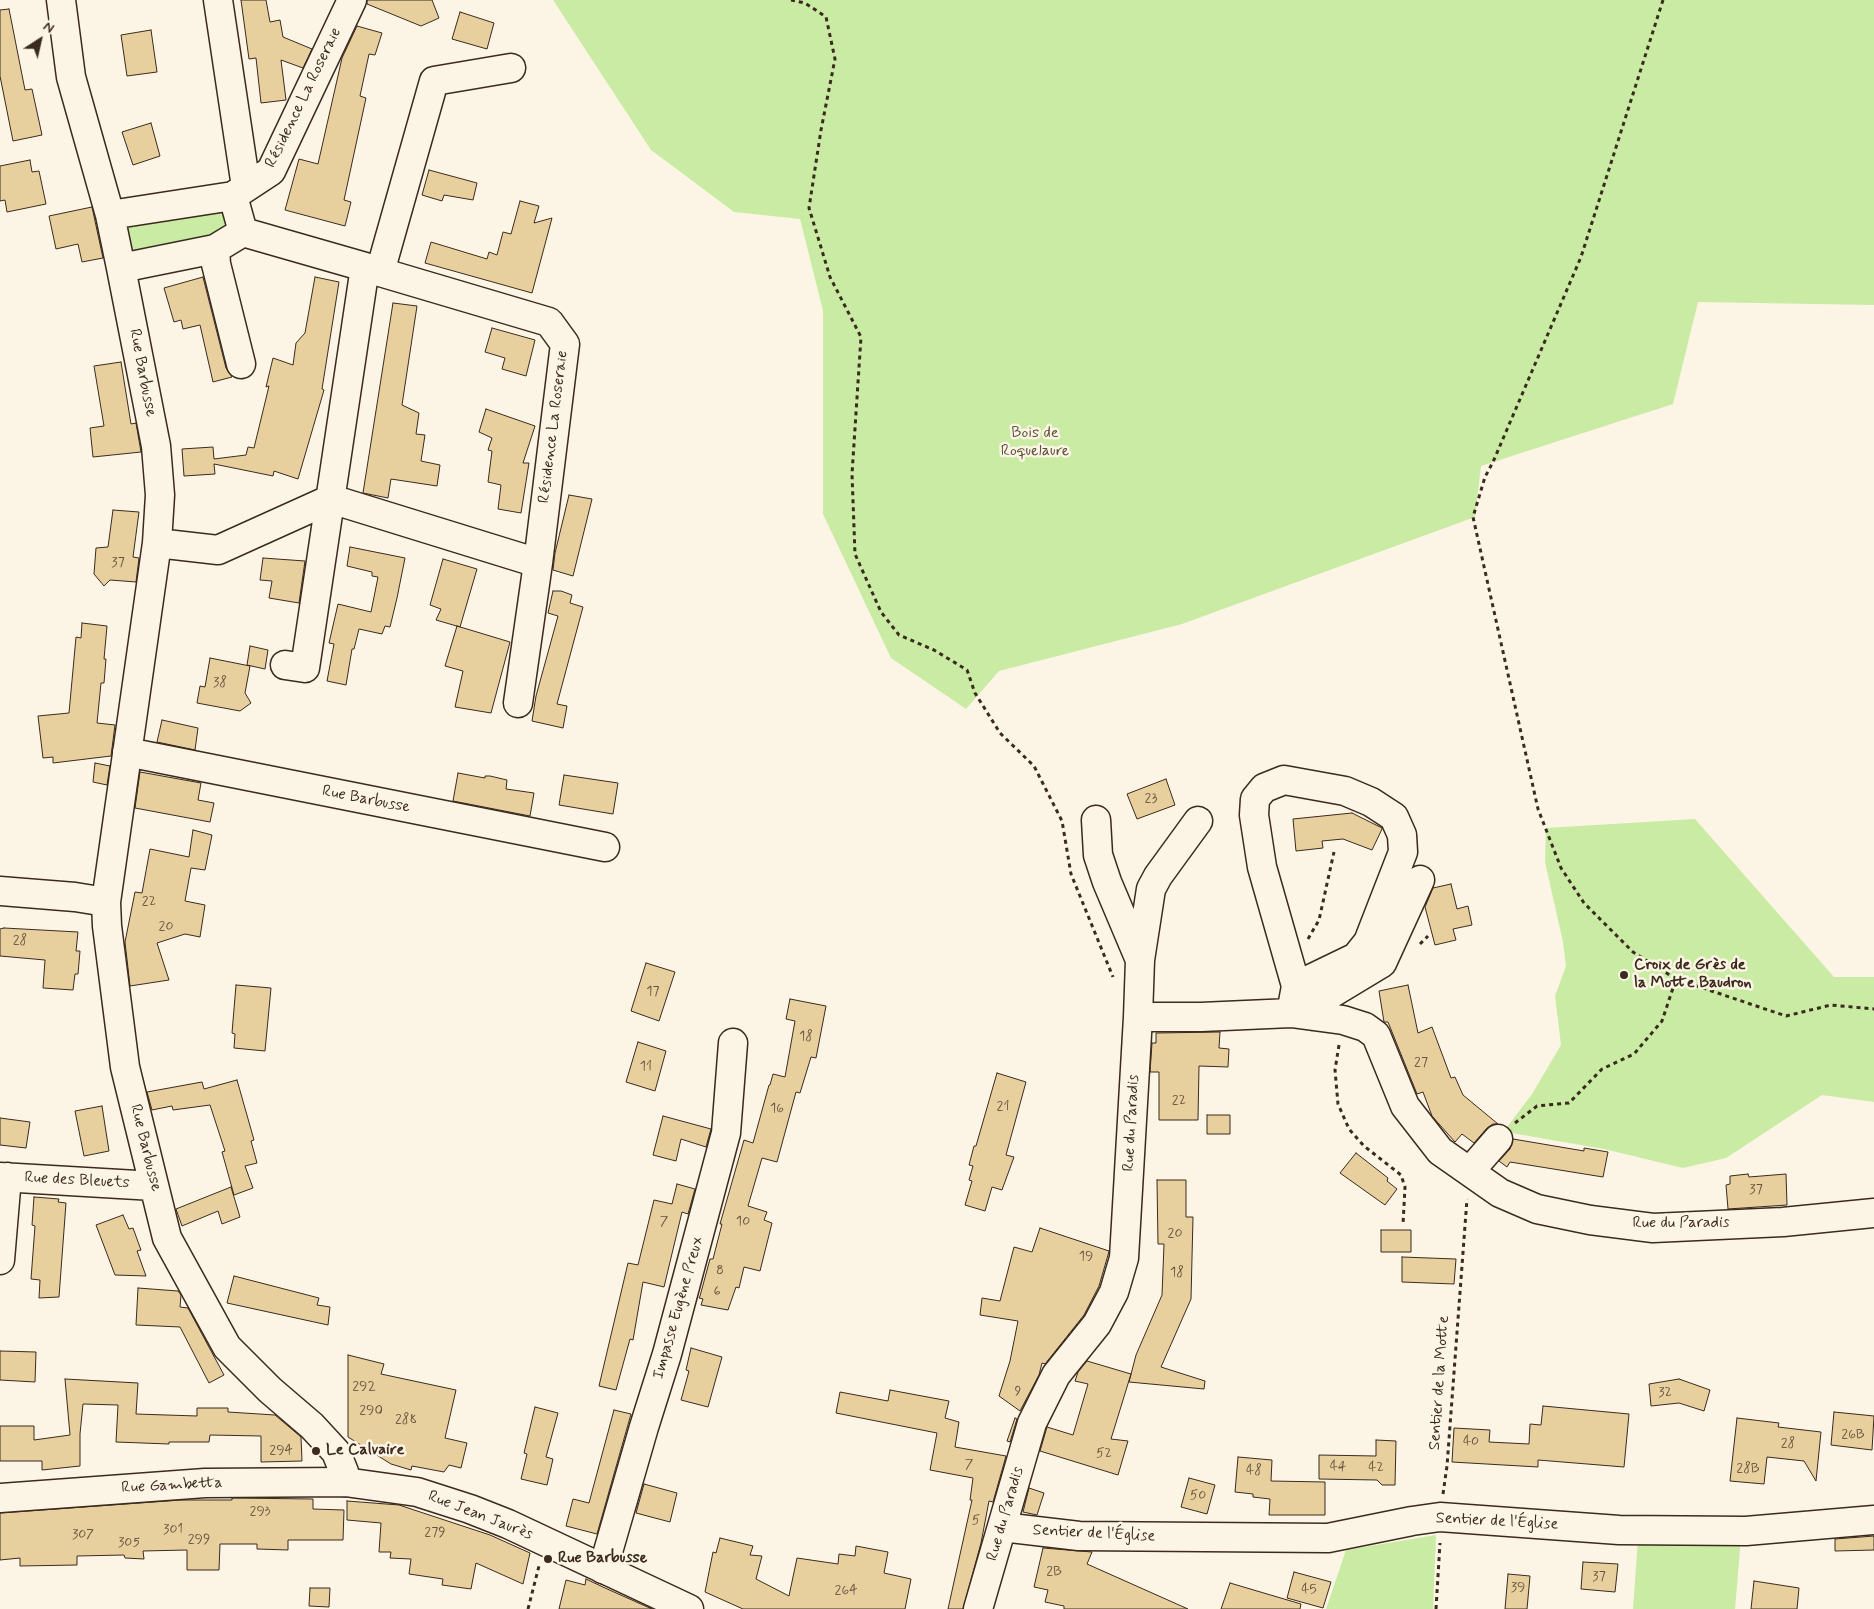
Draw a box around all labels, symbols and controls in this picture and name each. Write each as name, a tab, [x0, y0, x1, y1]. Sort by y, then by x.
north arrow	[15, 15, 65, 65]
text: N	[40, 18, 58, 38]
street label: Résidence La Roseraie	[262, 25, 346, 171]
street label: Rue Barbusse	[124, 327, 160, 419]
street label: Résidence La Roseraie	[535, 350, 573, 504]
park label: Bois de Roquelaure	[1001, 424, 1069, 462]
house number: 37	[111, 555, 125, 571]
house number: 38	[213, 675, 227, 691]
street label: Rue Barbusse	[320, 782, 412, 818]
house number: 23	[1145, 791, 1157, 807]
house number: 22	[142, 894, 156, 910]
house number: 20	[159, 919, 173, 935]
house number: 28	[13, 933, 27, 949]
place label: Croix de Grès de la Motte Baudron	[1634, 956, 1752, 994]
marker: Croix de Grès de la Motte Baudron	[1618, 969, 1630, 981]
house number: 17	[646, 984, 660, 1000]
house number: 18	[799, 1029, 813, 1045]
house number: 27	[1414, 1055, 1428, 1071]
house number: 11	[640, 1059, 652, 1075]
street label: Rue du Paradis	[1120, 1074, 1144, 1172]
house number: 22	[1172, 1093, 1186, 1109]
house number: 21	[997, 1099, 1009, 1115]
house number: 16	[770, 1101, 784, 1117]
street label: Rue Barbusse	[125, 1102, 165, 1194]
street label: Rue des Bleuets	[24, 1169, 130, 1193]
house number: 37	[1749, 1182, 1763, 1198]
house number: 7	[660, 1214, 668, 1230]
house number: 10	[736, 1214, 750, 1230]
street label: Rue du Paradis	[1632, 1214, 1730, 1234]
house number: 20	[1168, 1226, 1182, 1242]
street label: Impasse Eugène Preux	[649, 1235, 709, 1381]
house number: 19	[1079, 1249, 1093, 1265]
house number: 8	[716, 1263, 724, 1279]
house number: 18	[1170, 1265, 1184, 1281]
house number: 6	[713, 1284, 721, 1300]
street label: Sentier de la Motte	[1426, 1315, 1454, 1451]
house number: 292	[352, 1379, 376, 1395]
house number: 9	[1015, 1384, 1021, 1400]
house number: 32	[1658, 1385, 1672, 1401]
house number: 290	[359, 1403, 383, 1419]
house number: 288	[395, 1412, 417, 1428]
house number: 26B	[1841, 1427, 1865, 1443]
house number: 40	[1463, 1434, 1479, 1450]
house number: 28	[1781, 1436, 1795, 1452]
place label: Le Calvaire	[326, 1441, 404, 1461]
house number: 294	[269, 1443, 293, 1459]
marker: Le Calvaire	[310, 1445, 322, 1457]
house number: 52	[1096, 1446, 1112, 1462]
house number: 7	[965, 1457, 973, 1473]
house number: 44	[1330, 1459, 1346, 1475]
house number: 42	[1368, 1460, 1384, 1476]
house number: 28B	[1736, 1461, 1760, 1477]
house number: 48	[1246, 1463, 1262, 1479]
street label: Rue du Paradis	[983, 1465, 1029, 1563]
street label: Rue Gambetta	[121, 1474, 223, 1498]
street label: Rue Jean Jaurès	[425, 1487, 535, 1545]
house number: 50	[1190, 1488, 1206, 1504]
house number: 293	[250, 1504, 270, 1520]
street label: Sentier de l'Église	[1435, 1509, 1559, 1535]
house number: 5	[972, 1513, 980, 1529]
street label: Sentier de l'Église	[1032, 1521, 1156, 1547]
house number: 301	[163, 1522, 183, 1538]
house number: 279	[424, 1525, 446, 1541]
house number: 307	[72, 1527, 94, 1543]
house number: 299	[188, 1532, 210, 1548]
house number: 305	[118, 1535, 140, 1551]
place label: Rue Barbusse	[558, 1549, 647, 1569]
marker: Rue Barbusse	[542, 1553, 554, 1565]
house number: 2B	[1046, 1564, 1062, 1580]
house number: 37	[1592, 1569, 1606, 1585]
house number: 39	[1511, 1580, 1525, 1596]
house number: 45	[1301, 1582, 1317, 1598]
house number: 264	[835, 1583, 857, 1599]

